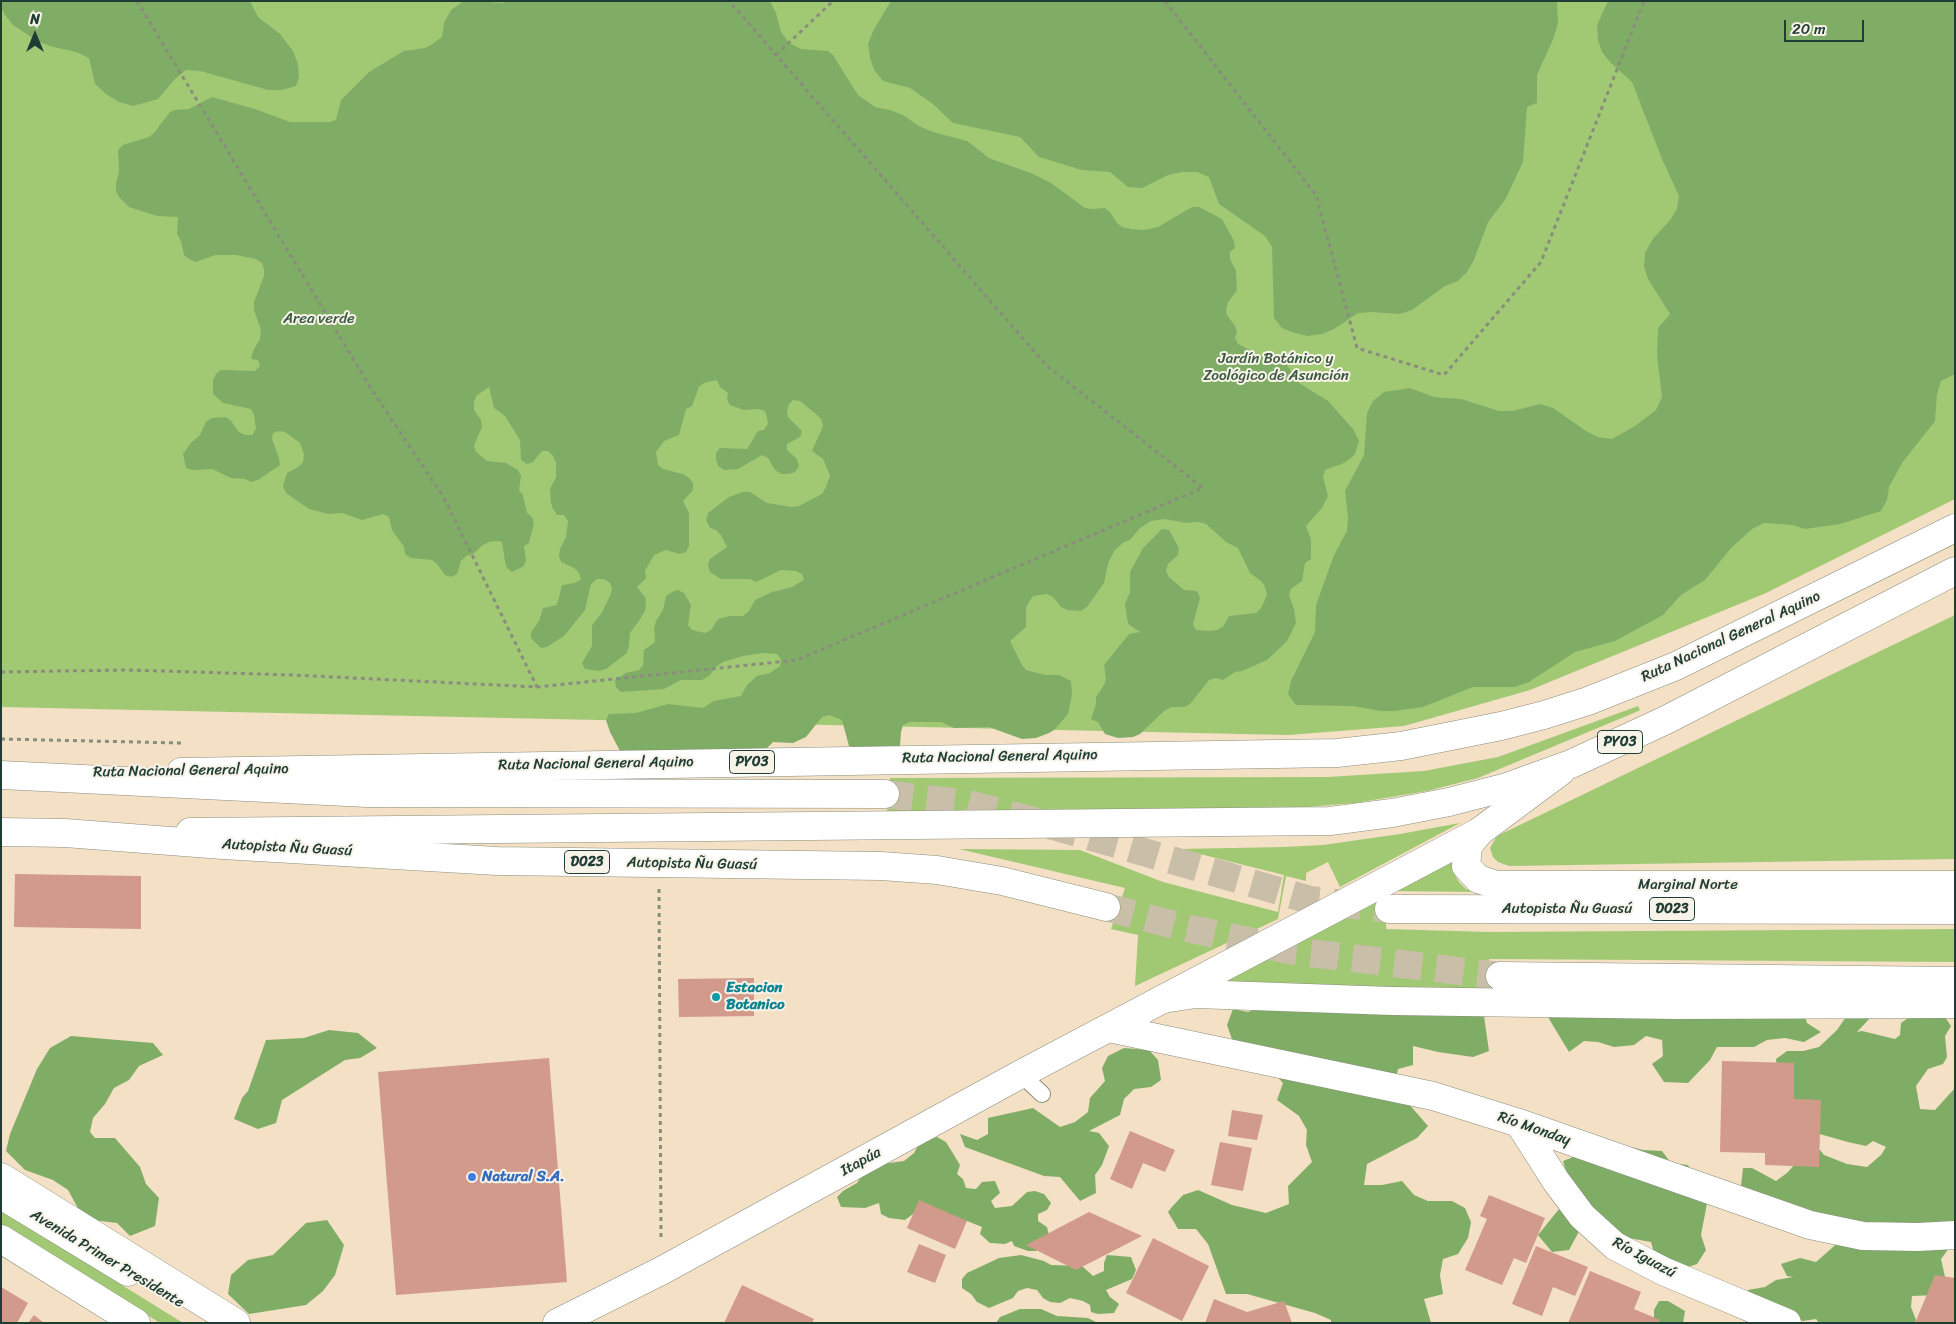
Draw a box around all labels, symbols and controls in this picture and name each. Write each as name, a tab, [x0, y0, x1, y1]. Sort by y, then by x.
text: N	[30, 7, 40, 32]
north arrow	[10, 10, 60, 60]
scale bar	[1786, 10, 1866, 42]
text: 20 m	[1792, 16, 1826, 42]
park label: Area verde	[283, 310, 355, 328]
park label: Jardín Botánico y Zoológico de Asunción	[1203, 350, 1349, 385]
street label: Ruta Nacional General Aquino	[1639, 588, 1823, 686]
road number: PY03	[1598, 730, 1642, 754]
street label: Ruta Nacional General Aquino	[902, 746, 1098, 768]
road number: PY03	[730, 750, 774, 774]
street label: Ruta Nacional General Aquino	[498, 753, 694, 775]
street label: Ruta Nacional General Aquino	[93, 760, 289, 782]
street label: Autopista Ñu Guasú	[221, 836, 353, 860]
road number: D023	[564, 850, 610, 874]
street label: Autopista Ñu Guasú	[627, 854, 757, 874]
street label: Marginal Norte	[1638, 876, 1738, 894]
road number: D023	[1650, 898, 1694, 921]
street label: Autopista Ñu Guasú	[1502, 900, 1632, 918]
place label: Estacion Botanico	[726, 979, 784, 1014]
marker: Estacion Botanico	[710, 991, 722, 1003]
street label: Río Monday	[1495, 1108, 1573, 1150]
street label: Itapúa	[838, 1144, 884, 1180]
place label: Natural S.A.	[482, 1168, 565, 1186]
marker: Natural S.A.	[466, 1171, 478, 1183]
street label: Avenida Primer Presidente	[27, 1206, 187, 1312]
street label: Río Iguazú	[1609, 1234, 1679, 1282]

